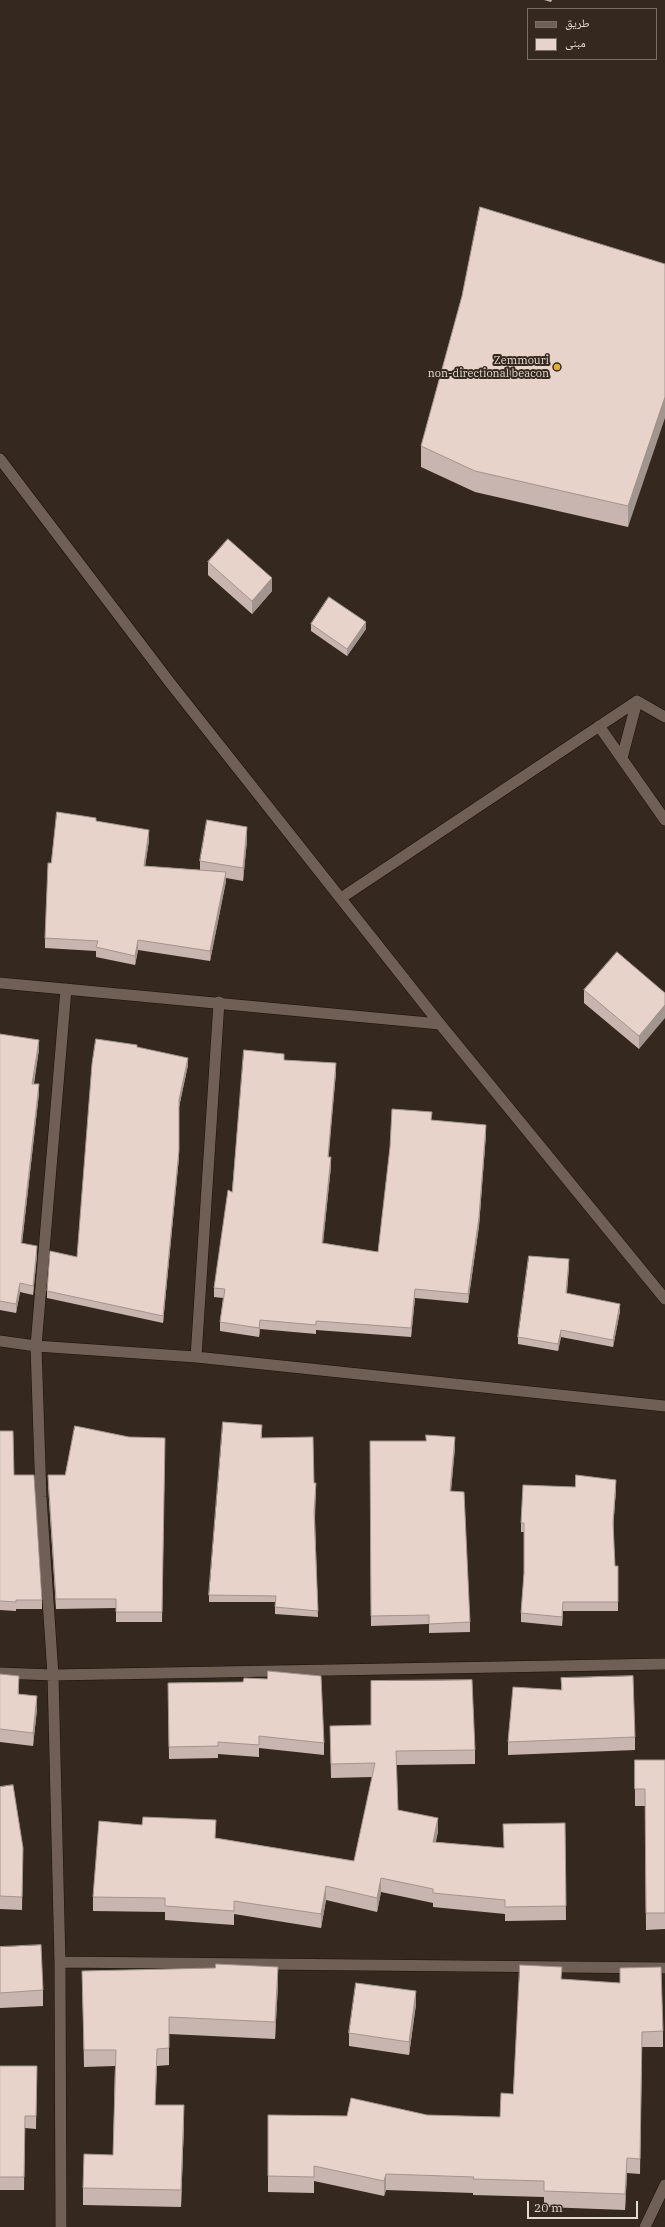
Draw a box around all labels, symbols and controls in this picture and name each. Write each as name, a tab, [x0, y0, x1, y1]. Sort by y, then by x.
legend	[527, 8, 657, 60]
text: طريق	[565, 15, 590, 30]
text: مبنى	[565, 35, 586, 50]
place label: Zemmouri non-directional beacon	[428, 354, 549, 380]
marker: Zemmouri non-directional beacon	[552, 362, 562, 372]
scale bar	[529, 2193, 640, 2219]
text: 20 m	[534, 2200, 563, 2215]

